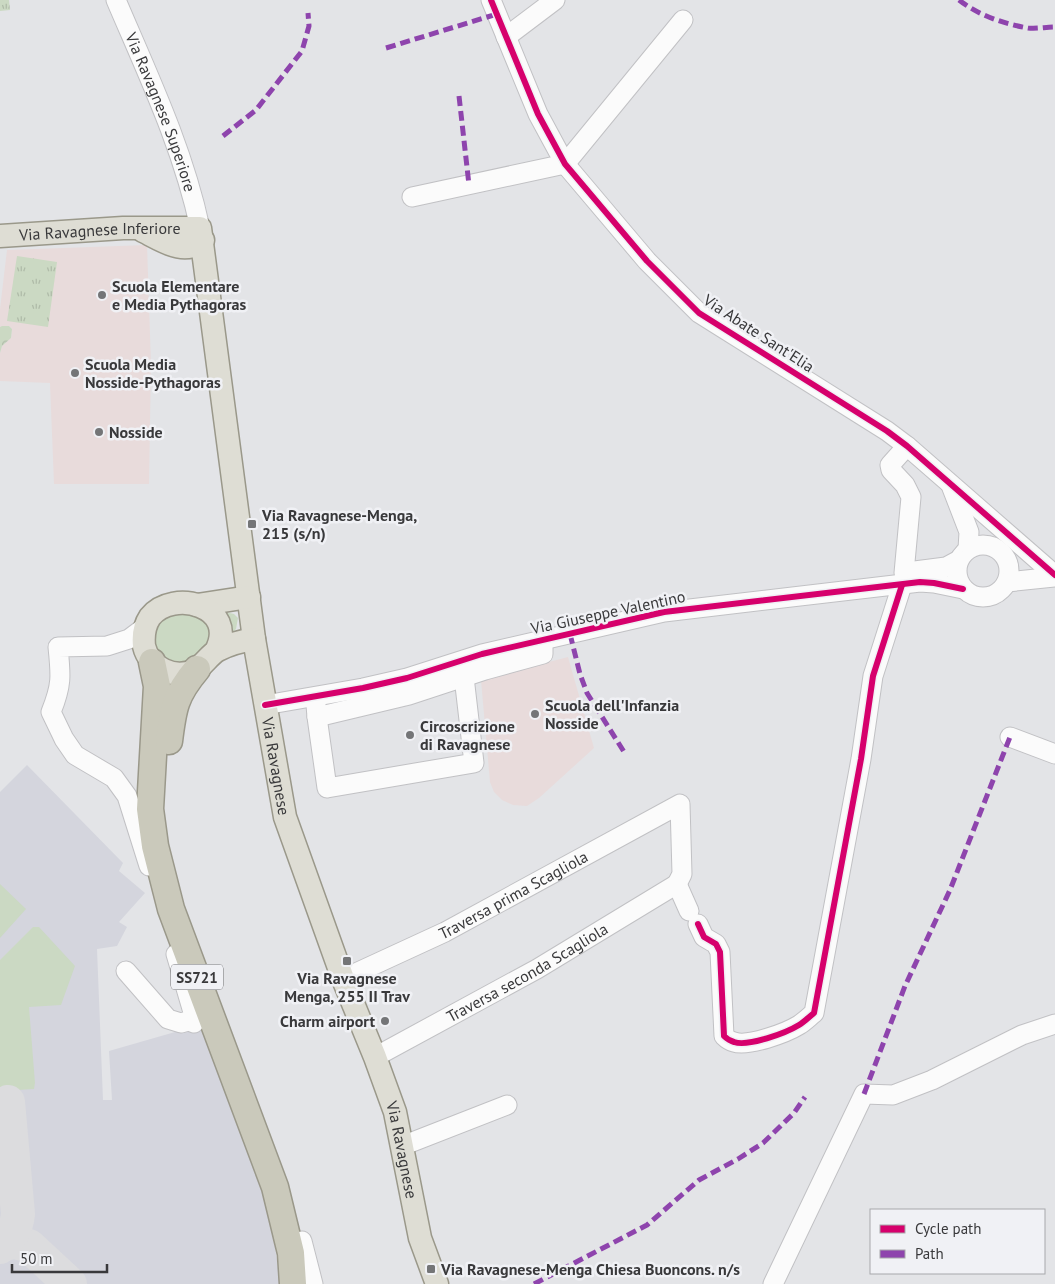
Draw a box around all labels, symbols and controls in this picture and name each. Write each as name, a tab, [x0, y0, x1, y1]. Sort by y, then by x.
street label: Via Ravagnese Superiore	[121, 29, 200, 194]
street label: Via Ravagnese Inferiore	[17, 218, 181, 245]
place label: Scuola Elementare e Media Pythagoras	[112, 276, 247, 314]
marker: Scuola Elementare e Media Pythagoras	[96, 289, 108, 301]
street label: Via Abate Sant'Elia	[699, 289, 818, 376]
place label: Scuola Media Nosside-Pythagoras	[85, 354, 221, 392]
marker: Scuola Media Nosside-Pythagoras	[69, 367, 81, 379]
place label: Nosside	[109, 422, 163, 442]
marker: Nosside	[93, 426, 105, 438]
place label: Via Ravagnese-Menga, 215 (s/n)	[261, 505, 417, 543]
marker: Via Ravagnese-Menga, 215 (s/n)	[246, 518, 258, 530]
street label: Via Giuseppe Valentino	[528, 586, 687, 638]
place label: Scuola dell'Infanzia Nosside	[545, 695, 679, 733]
marker: Scuola dell'Infanzia Nosside	[529, 708, 541, 720]
street label: Via Ravagnese	[258, 715, 295, 817]
place label: Circoscrizione di Ravagnese	[420, 716, 515, 754]
marker: Circoscrizione di Ravagnese	[404, 729, 416, 741]
street label: Traversa prima Scagliola	[436, 846, 591, 943]
street label: Traversa seconda Scagliola	[443, 918, 611, 1026]
marker: Via Ravagnese Menga, 255 II Trav	[341, 955, 353, 967]
road number: SS721	[171, 964, 223, 990]
place label: Via Ravagnese Menga, 255 II Trav	[284, 968, 410, 1006]
place label: Charm airport	[280, 1011, 375, 1031]
marker: Charm airport	[379, 1015, 391, 1027]
street label: Via Ravagnese	[382, 1097, 422, 1200]
legend	[870, 1209, 1045, 1274]
text: Cycle path	[915, 1219, 981, 1238]
scale bar	[12, 1242, 108, 1274]
text: Path	[915, 1244, 944, 1263]
text: 50 m	[20, 1249, 53, 1268]
place label: Via Ravagnese-Menga Chiesa Buoncons. n/s	[440, 1259, 740, 1279]
marker: Via Ravagnese-Menga Chiesa Buoncons. n/s	[425, 1263, 437, 1275]

